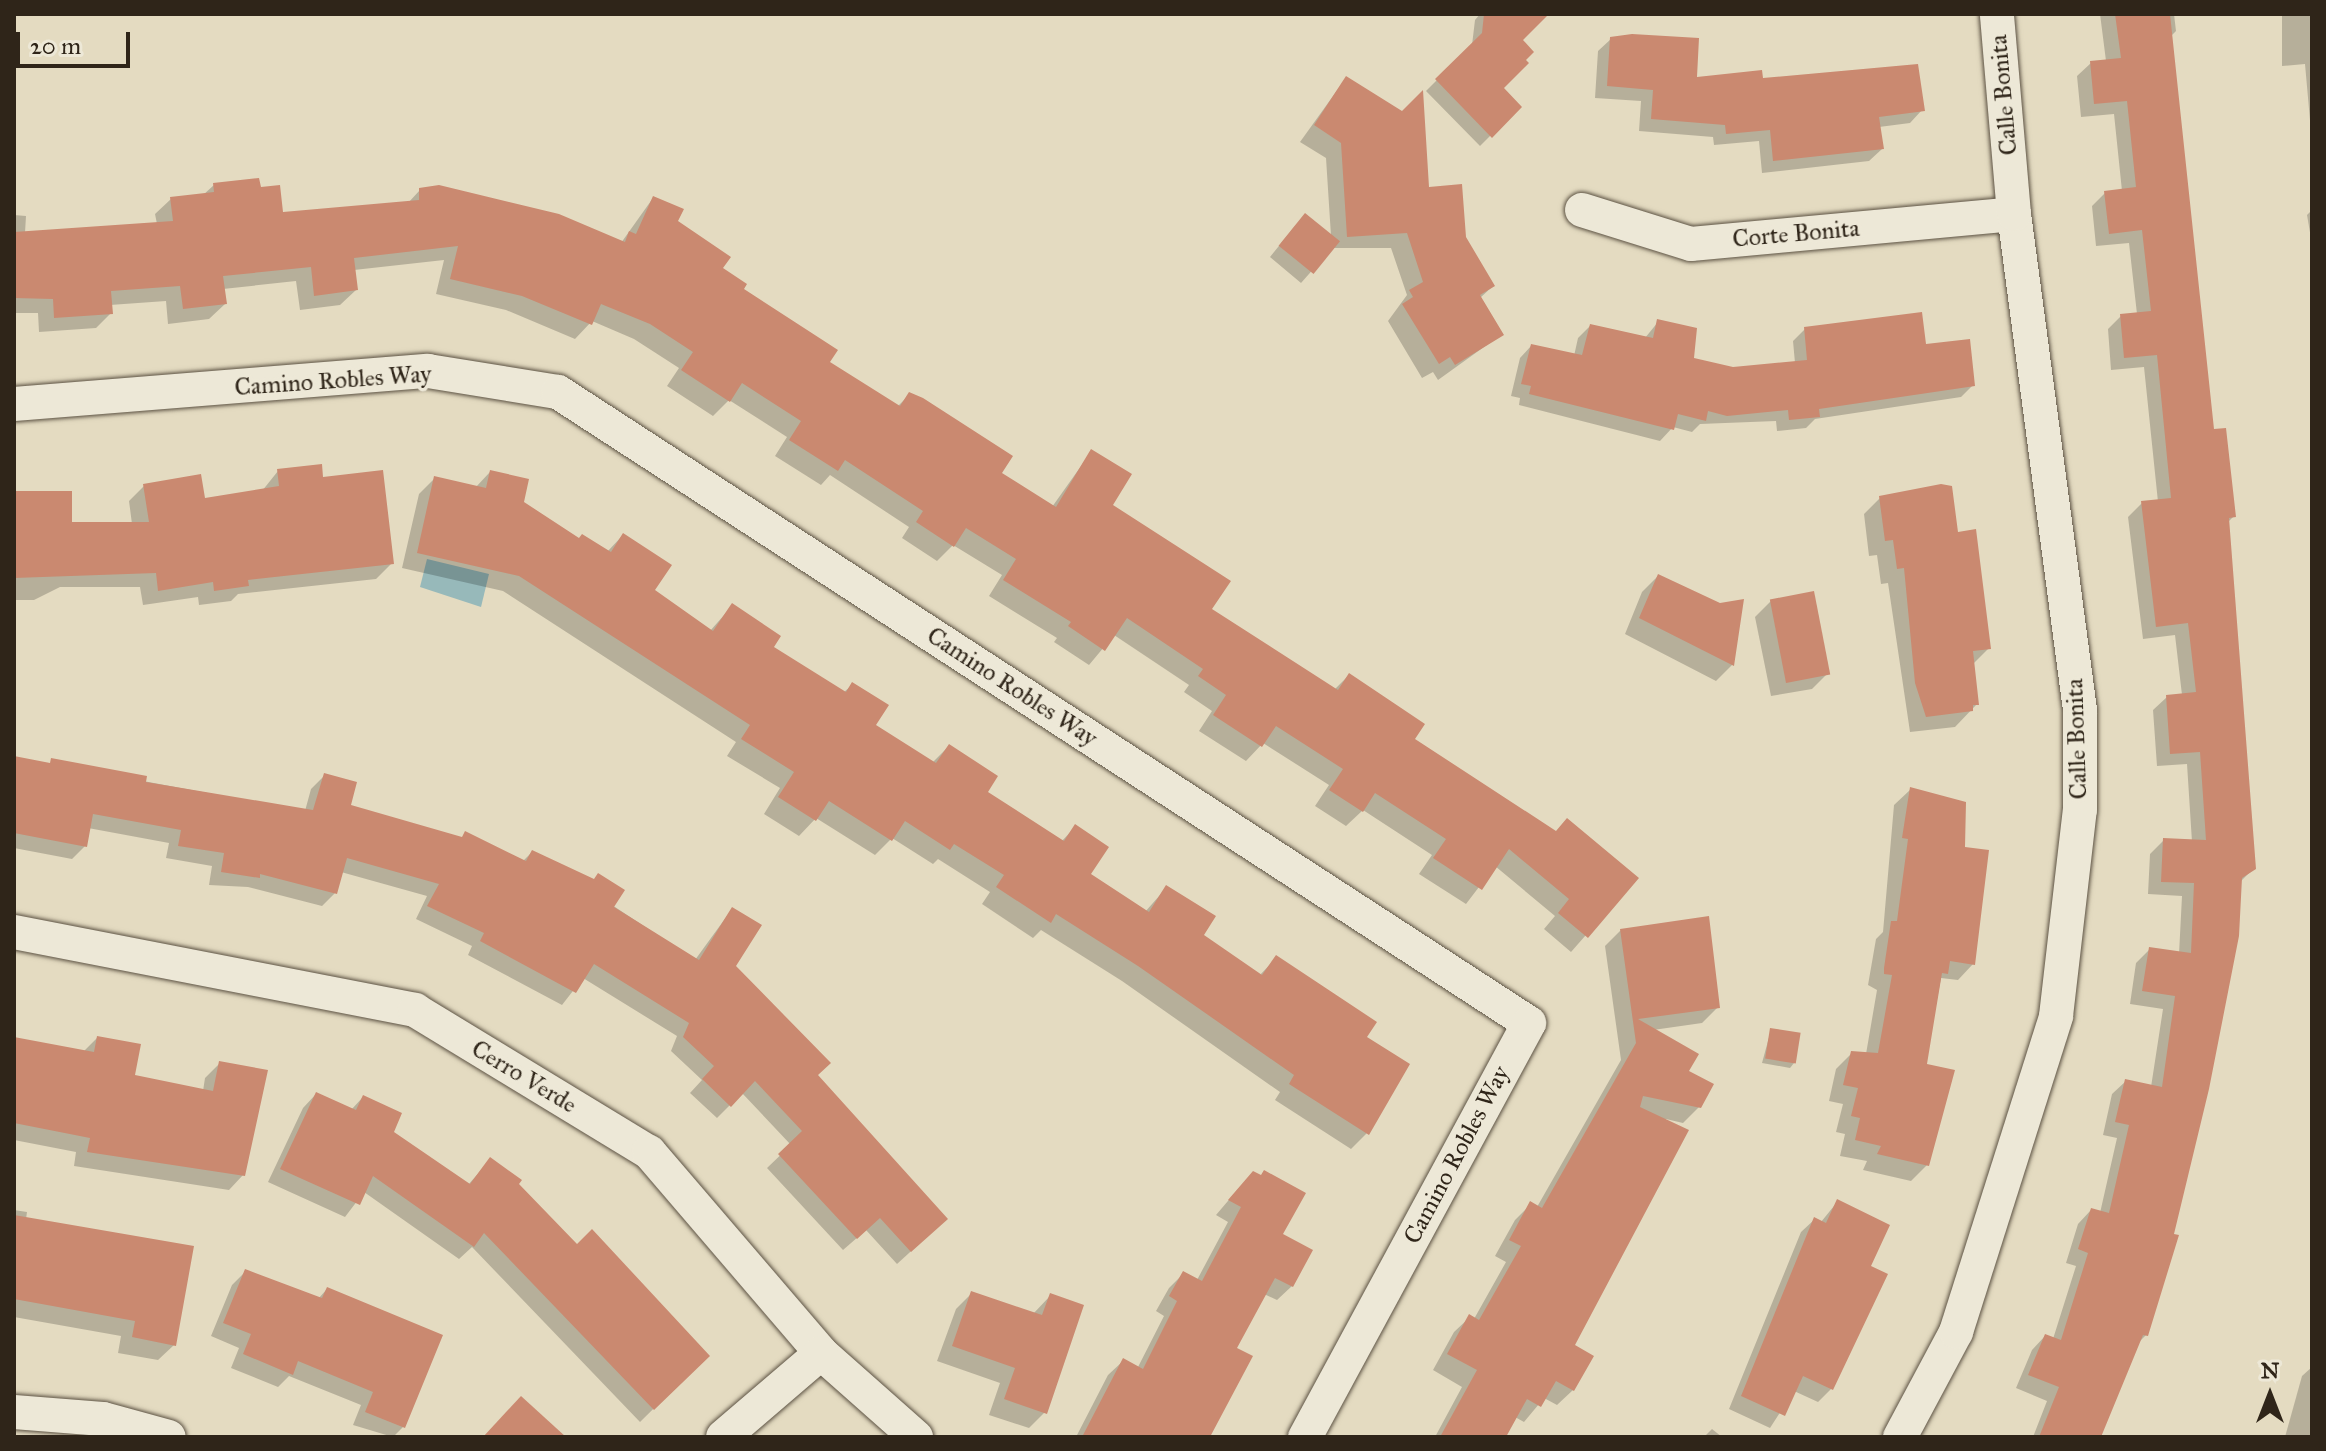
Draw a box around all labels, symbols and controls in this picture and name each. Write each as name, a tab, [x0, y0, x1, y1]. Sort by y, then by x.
scale bar	[20, 16, 134, 66]
text: 20 m	[30, 31, 81, 61]
street label: Calle Bonita	[1984, 34, 2024, 156]
street label: Corte Bonita	[1731, 214, 1861, 254]
street label: Camino Robles Way	[234, 360, 432, 402]
street label: Camino Robles Way	[921, 621, 1103, 753]
street label: Calle Bonita	[2061, 678, 2093, 800]
street label: Cerro Verde	[466, 1034, 582, 1120]
street label: Camino Robles Way	[1398, 1061, 1516, 1249]
north arrow	[2230, 1355, 2310, 1435]
text: N	[2261, 1357, 2279, 1384]

